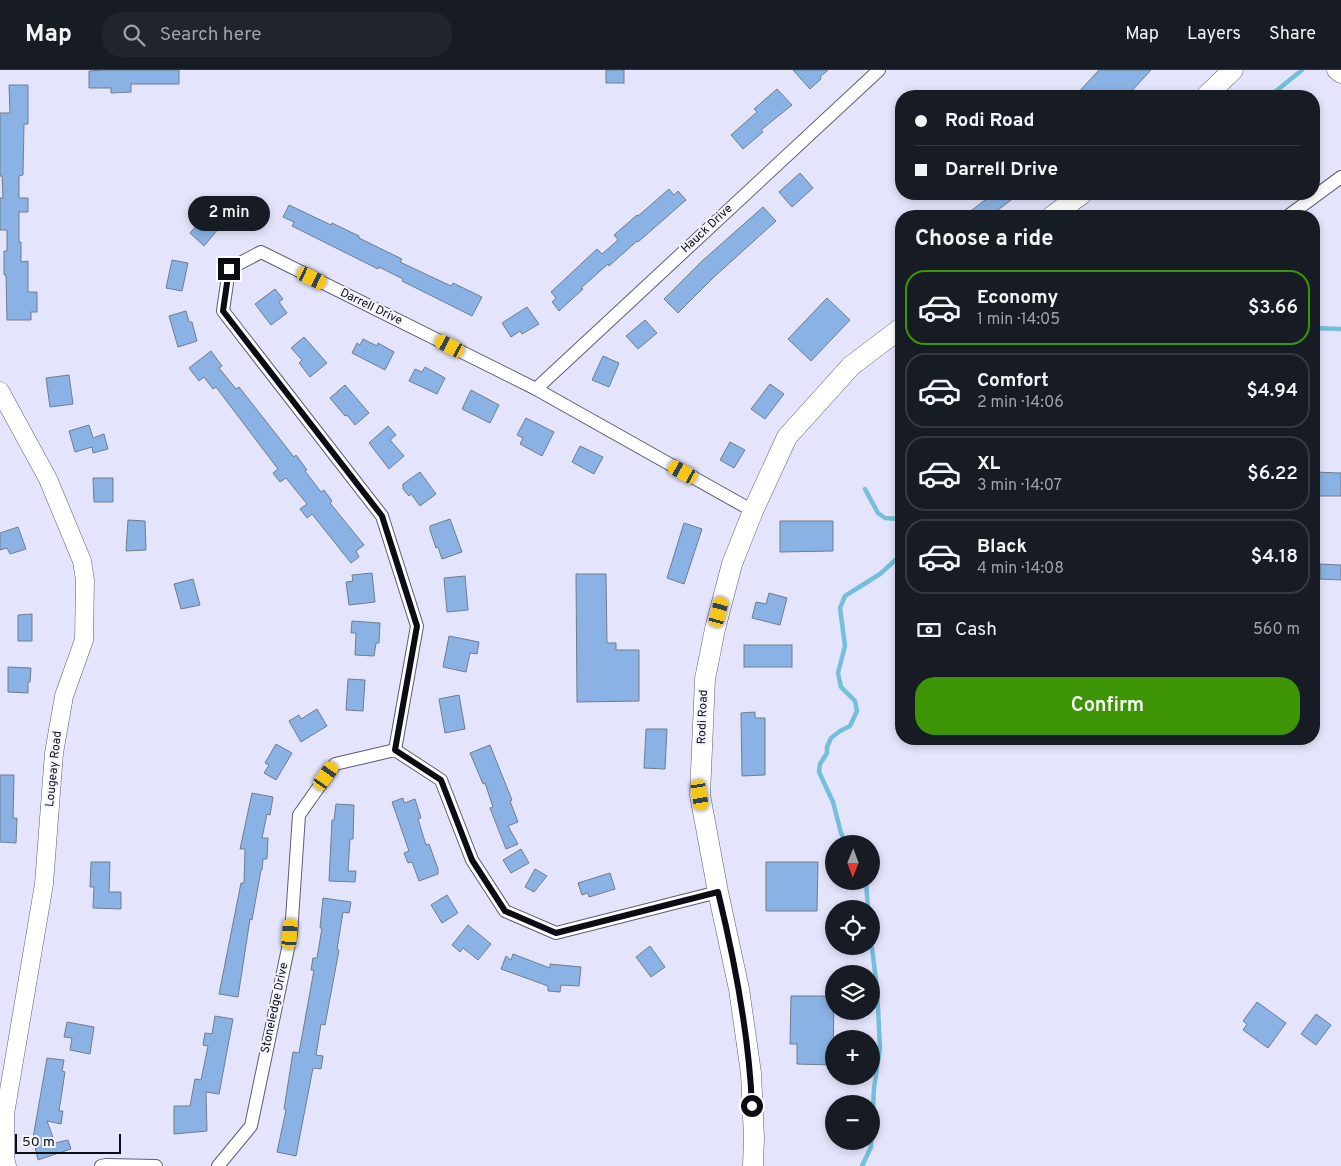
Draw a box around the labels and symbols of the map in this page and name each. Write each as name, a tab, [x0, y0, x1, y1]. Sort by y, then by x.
callout: 2 min	[188, 196, 270, 232]
street label: Hauck Drive	[678, 201, 736, 257]
route end	[218, 258, 240, 280]
car	[295, 265, 328, 291]
street label: Darrell Drive	[337, 285, 405, 329]
car	[433, 333, 466, 359]
car	[666, 458, 699, 486]
car	[707, 596, 730, 628]
street label: Rodi Road	[694, 689, 712, 745]
street label: Lougeay Road	[42, 730, 66, 808]
car	[311, 759, 340, 793]
car	[690, 779, 709, 811]
north arrow	[825, 835, 880, 890]
car	[281, 919, 298, 949]
street label: Stoneledge Drive	[258, 961, 292, 1055]
route start	[741, 1095, 763, 1117]
scale bar	[15, 1131, 121, 1154]

